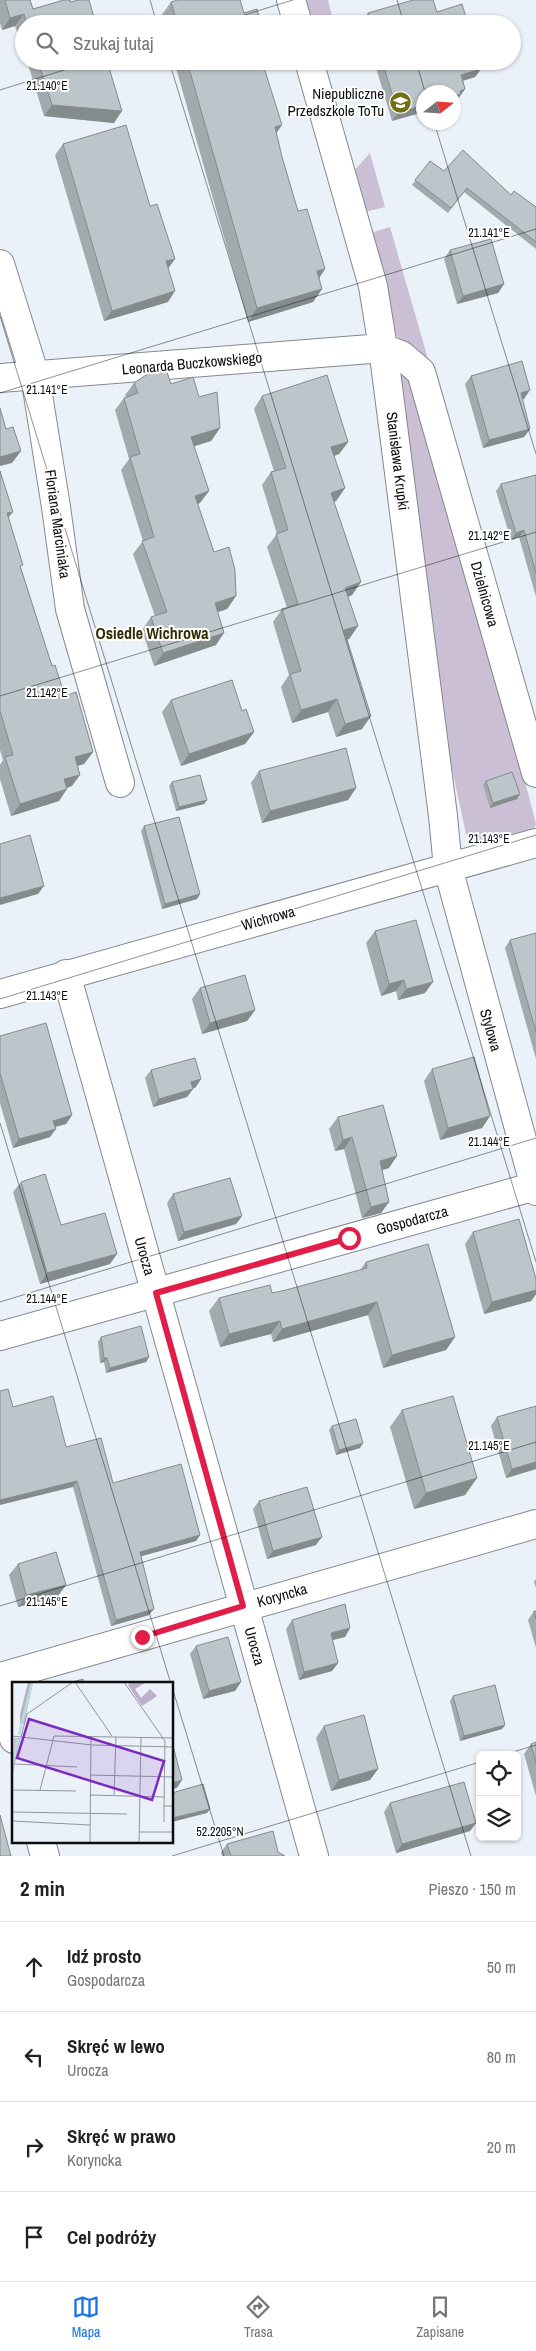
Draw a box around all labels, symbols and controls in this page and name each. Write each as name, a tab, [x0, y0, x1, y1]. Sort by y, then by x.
search box	[15, 15, 521, 70]
icon: search	[33, 29, 61, 57]
text: Szukaj tutaj	[73, 30, 154, 56]
text: 21.140°E	[26, 78, 68, 94]
place label: Niepubliczne Przedszkole ToTu	[288, 83, 384, 121]
north arrow	[416, 85, 461, 130]
school or university icon: Niepubliczne Przedszkole ToTu	[388, 90, 412, 114]
text: 21.141°E	[468, 225, 510, 241]
street label: Leonarda Buczkowskiego	[121, 346, 263, 380]
text: 21.141°E	[26, 382, 68, 398]
street label: Stanisława Krupki	[382, 411, 414, 511]
street label: Floriana Marciniaka	[40, 468, 76, 580]
text: 21.142°E	[468, 528, 510, 544]
street label: Dzielnicowa	[466, 559, 504, 629]
district label: Osiedle Wichrowa	[96, 622, 209, 644]
text: 21.142°E	[26, 685, 68, 701]
text: 21.143°E	[468, 831, 510, 847]
street label: Wichrowa	[239, 900, 297, 936]
text: 21.143°E	[26, 988, 68, 1004]
street label: Stylowa	[475, 1006, 507, 1054]
text: 21.144°E	[468, 1134, 510, 1150]
street label: Gospodarcza	[374, 1200, 450, 1240]
route start	[338, 1227, 361, 1250]
street label: Urocza	[130, 1234, 161, 1278]
text: 21.144°E	[26, 1291, 68, 1307]
text: 21.145°E	[468, 1438, 510, 1454]
street label: Koryncka	[254, 1578, 310, 1612]
text: 21.145°E	[26, 1594, 68, 1610]
street label: Urocza	[240, 1624, 271, 1668]
route end	[131, 1626, 154, 1649]
inset map	[12, 1682, 174, 1844]
map controls	[476, 1751, 521, 1841]
button: locate	[476, 1751, 521, 1796]
button: layers	[476, 1796, 521, 1841]
text: 52.2205°N	[196, 1824, 244, 1840]
text: 2 min	[20, 1874, 65, 1903]
text: Pieszo · 150 m	[428, 1878, 516, 1900]
text: Idź prosto	[67, 1943, 141, 1969]
icon: ahead	[20, 1953, 48, 1981]
text: 50 m	[487, 1956, 516, 1978]
text: Gospodarcza	[67, 1969, 145, 1991]
text: Skręć w lewo	[67, 2033, 165, 2059]
icon: left	[20, 2043, 48, 2071]
text: 80 m	[487, 2046, 516, 2068]
text: Urocza	[67, 2059, 109, 2081]
text: Skręć w prawo	[67, 2123, 176, 2149]
icon: right	[20, 2133, 48, 2161]
text: 20 m	[487, 2136, 516, 2158]
text: Koryncka	[67, 2149, 122, 2171]
icon: arrive	[20, 2223, 48, 2251]
text: Cel podróży	[67, 2224, 156, 2250]
tab: Mapa	[72, 2293, 100, 2341]
tab: Trasa	[244, 2293, 273, 2341]
tab: Zapisane	[416, 2293, 464, 2341]

